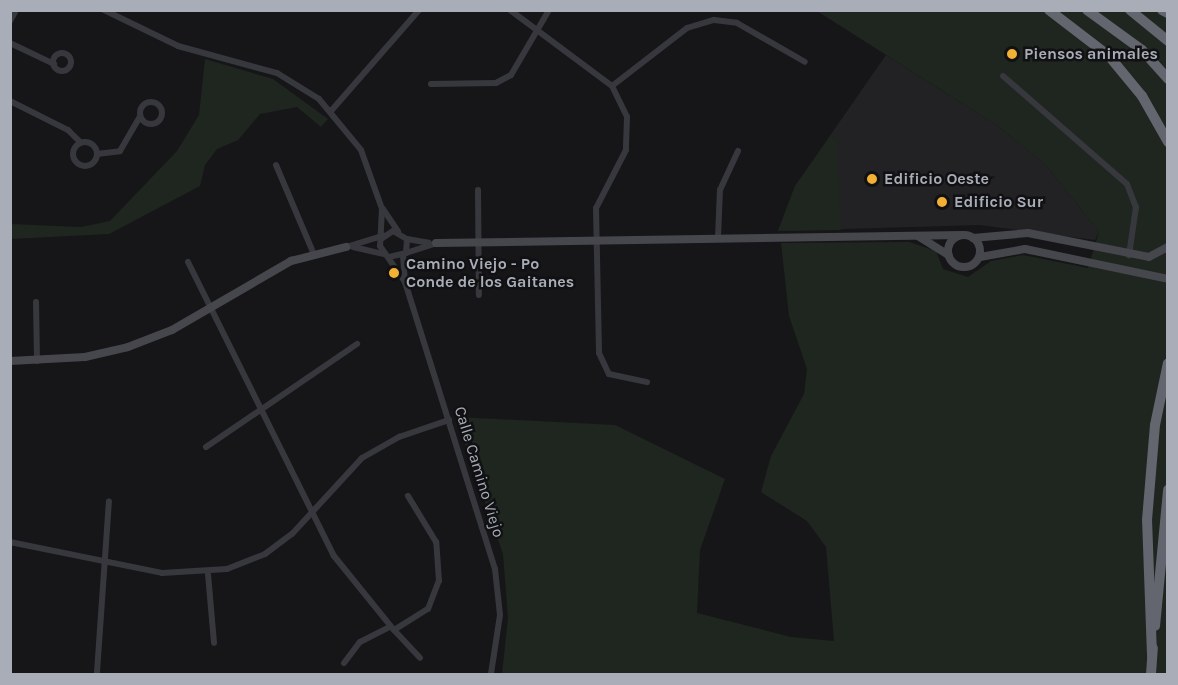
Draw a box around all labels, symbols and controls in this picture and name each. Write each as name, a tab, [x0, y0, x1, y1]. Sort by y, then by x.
place label: Piensos animales	[1024, 44, 1158, 64]
marker: Piensos animales	[1005, 47, 1019, 61]
place label: Edificio Oeste	[884, 169, 989, 189]
marker: Edificio Oeste	[865, 172, 879, 186]
place label: Edificio Sur	[954, 192, 1043, 212]
marker: Edificio Sur	[935, 195, 949, 209]
place label: Camino Viejo - Pº Conde de los Gaitanes	[406, 254, 574, 292]
marker: Camino Viejo - Pº Conde de los Gaitanes	[387, 266, 401, 280]
street label: Calle Camino Viejo	[450, 404, 508, 540]

